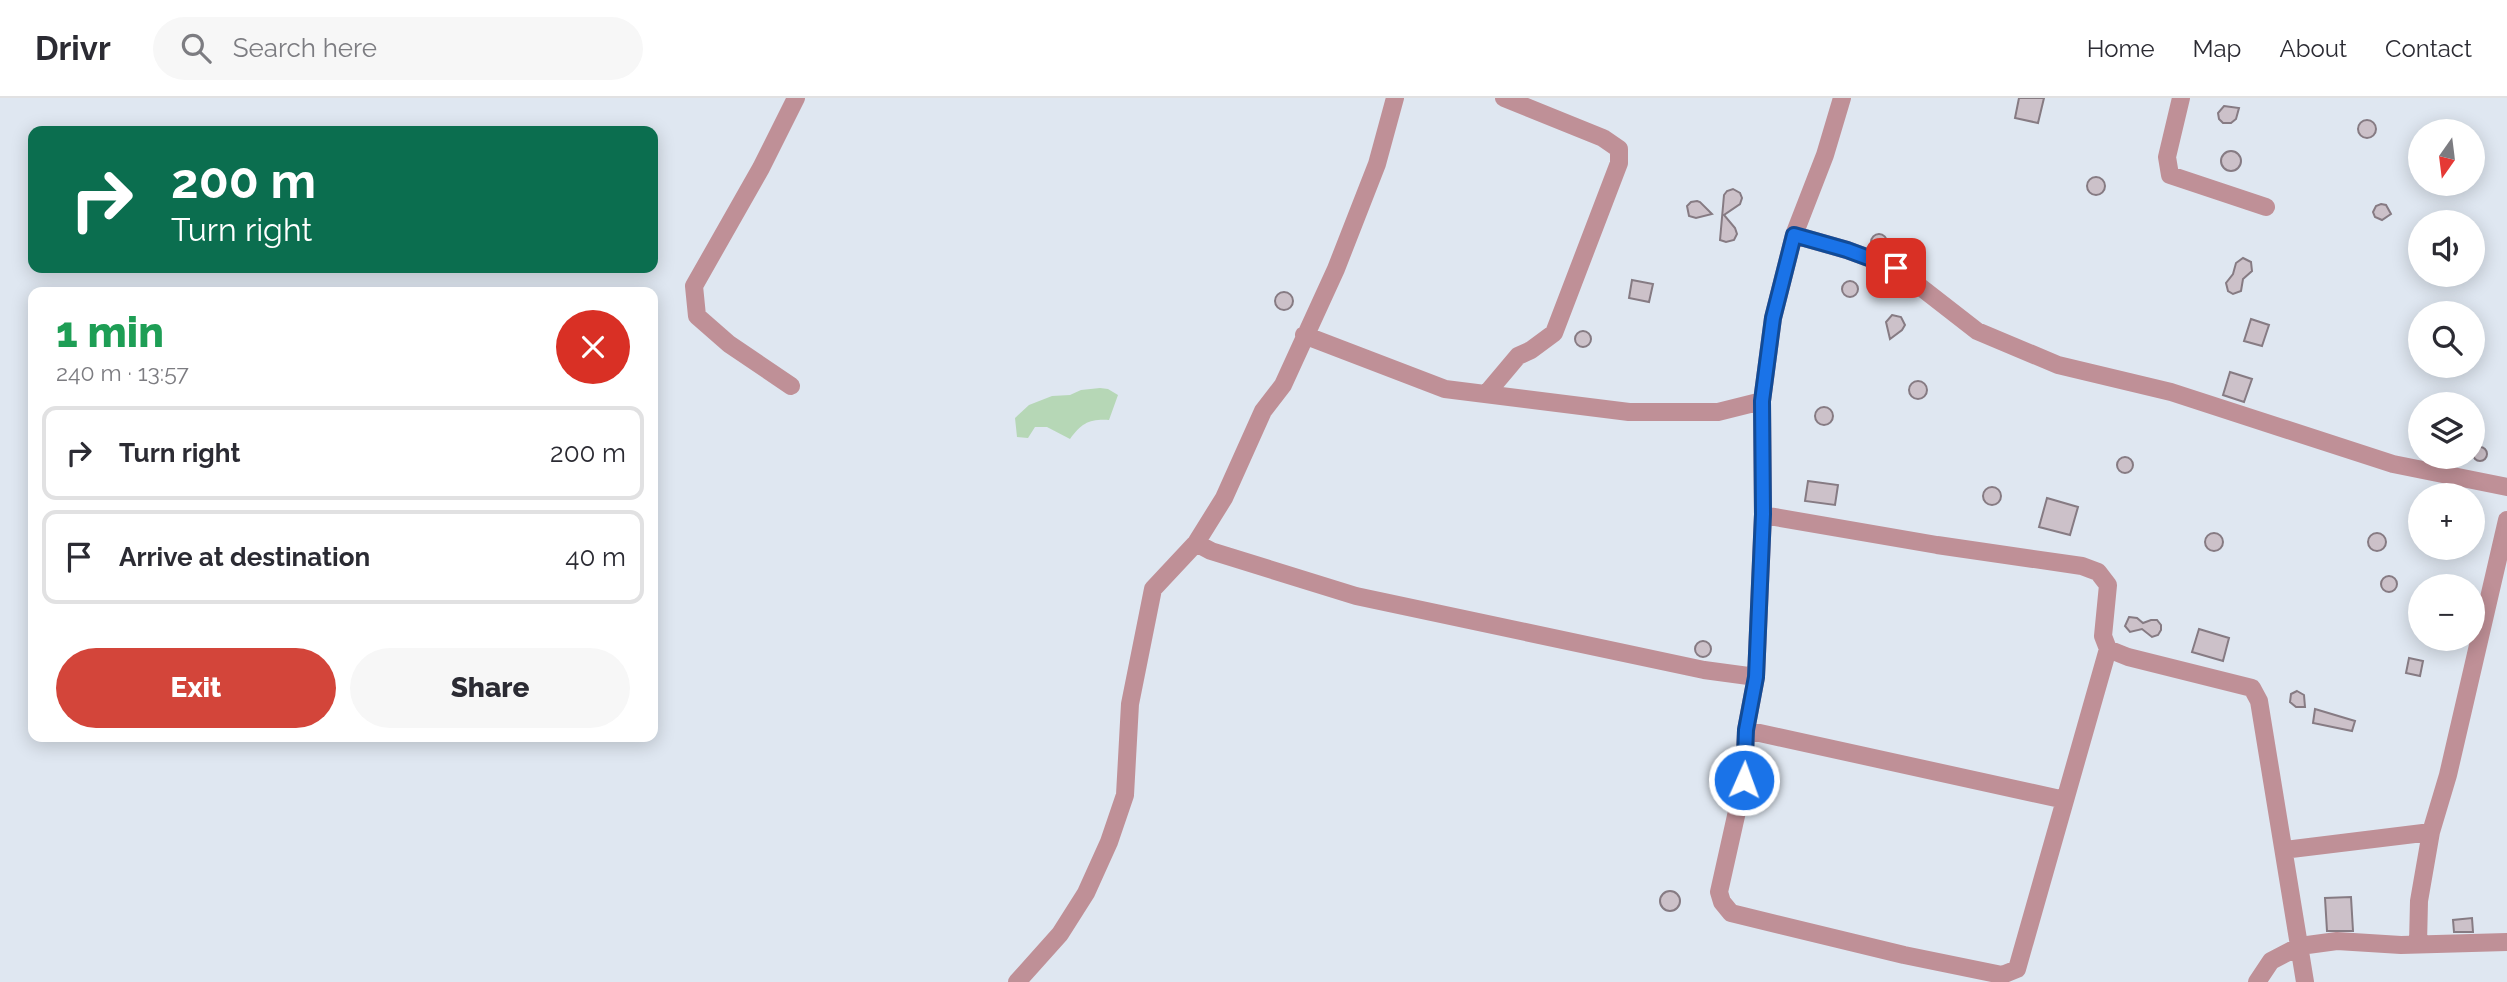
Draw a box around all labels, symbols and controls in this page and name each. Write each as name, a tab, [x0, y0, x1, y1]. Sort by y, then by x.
search box	[153, 17, 643, 80]
text: Drivr	[35, 29, 111, 68]
icon: search	[177, 29, 215, 67]
text: Search here	[233, 33, 377, 63]
text: Home	[2087, 34, 2155, 63]
text: Map	[2193, 34, 2241, 63]
text: About	[2279, 34, 2347, 63]
text: Contact	[2385, 34, 2472, 63]
north arrow	[2408, 119, 2485, 196]
map controls	[2408, 119, 2485, 651]
text: 200 m	[171, 152, 316, 209]
icon: right	[56, 154, 147, 245]
button: sound	[2408, 210, 2485, 287]
text: Turn right	[171, 211, 312, 248]
pin	[1866, 238, 1926, 298]
icon: arrive	[1877, 249, 1915, 287]
button: search	[2408, 301, 2485, 378]
text: 1 min	[56, 308, 164, 357]
button: close	[556, 310, 630, 384]
text: 240 m · 13:57	[56, 359, 189, 386]
button: layers	[2408, 392, 2485, 469]
icon: right	[60, 434, 98, 472]
text: Turn right	[119, 438, 240, 468]
text: 200 m	[550, 438, 626, 468]
button: +	[2408, 483, 2485, 560]
icon: arrive	[60, 538, 98, 576]
text: Arrive at destination	[119, 542, 370, 572]
text: 40 m	[565, 542, 626, 572]
button: −	[2408, 574, 2485, 651]
button: Exit	[56, 648, 336, 728]
button: Share	[350, 648, 630, 728]
position arrow	[1707, 743, 1781, 817]

